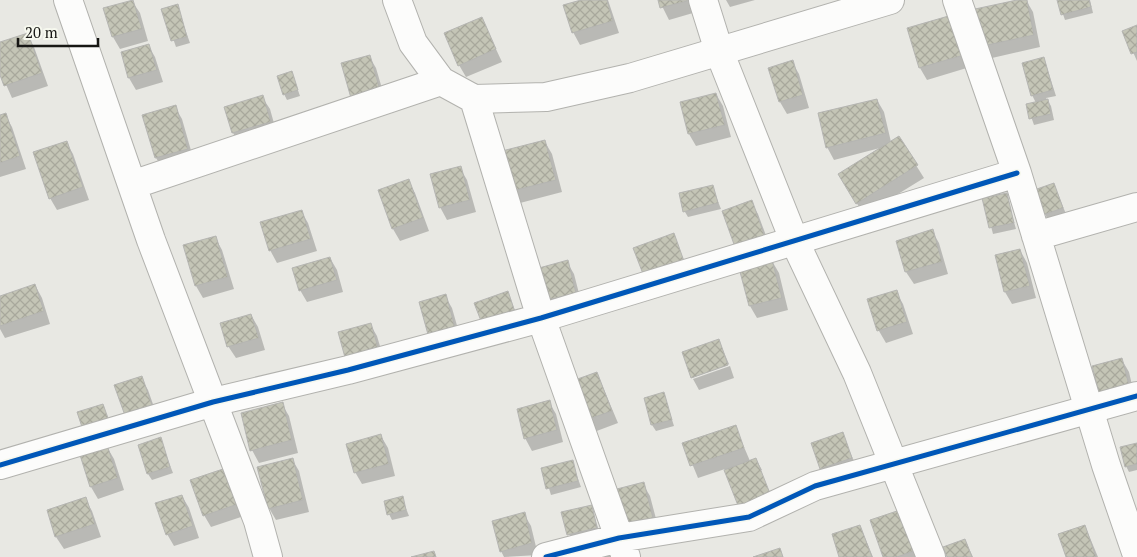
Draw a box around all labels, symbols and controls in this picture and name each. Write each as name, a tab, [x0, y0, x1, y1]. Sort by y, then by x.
scale bar	[18, 15, 98, 47]
text: 20 m	[25, 22, 58, 42]

